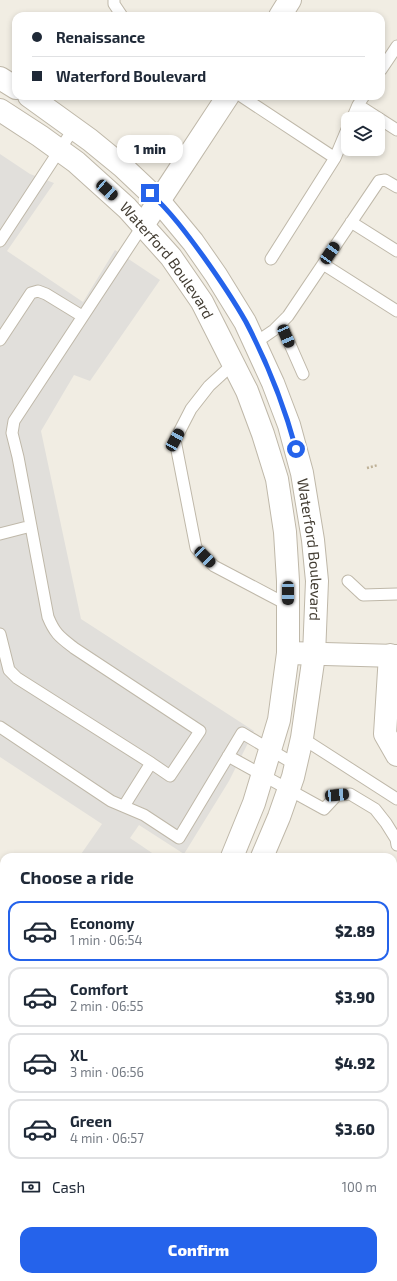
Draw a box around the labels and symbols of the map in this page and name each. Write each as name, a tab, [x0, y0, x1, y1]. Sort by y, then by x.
callout: 1 min	[117, 135, 183, 163]
car	[94, 178, 120, 202]
route end	[141, 184, 159, 202]
street label: Waterford Boulevard	[117, 198, 218, 322]
car	[318, 240, 342, 266]
car	[276, 323, 296, 349]
car	[164, 427, 186, 453]
route start	[287, 440, 305, 458]
street label: Waterford Boulevard	[294, 477, 326, 621]
car	[192, 544, 218, 570]
car	[282, 581, 294, 605]
car	[325, 788, 349, 802]

